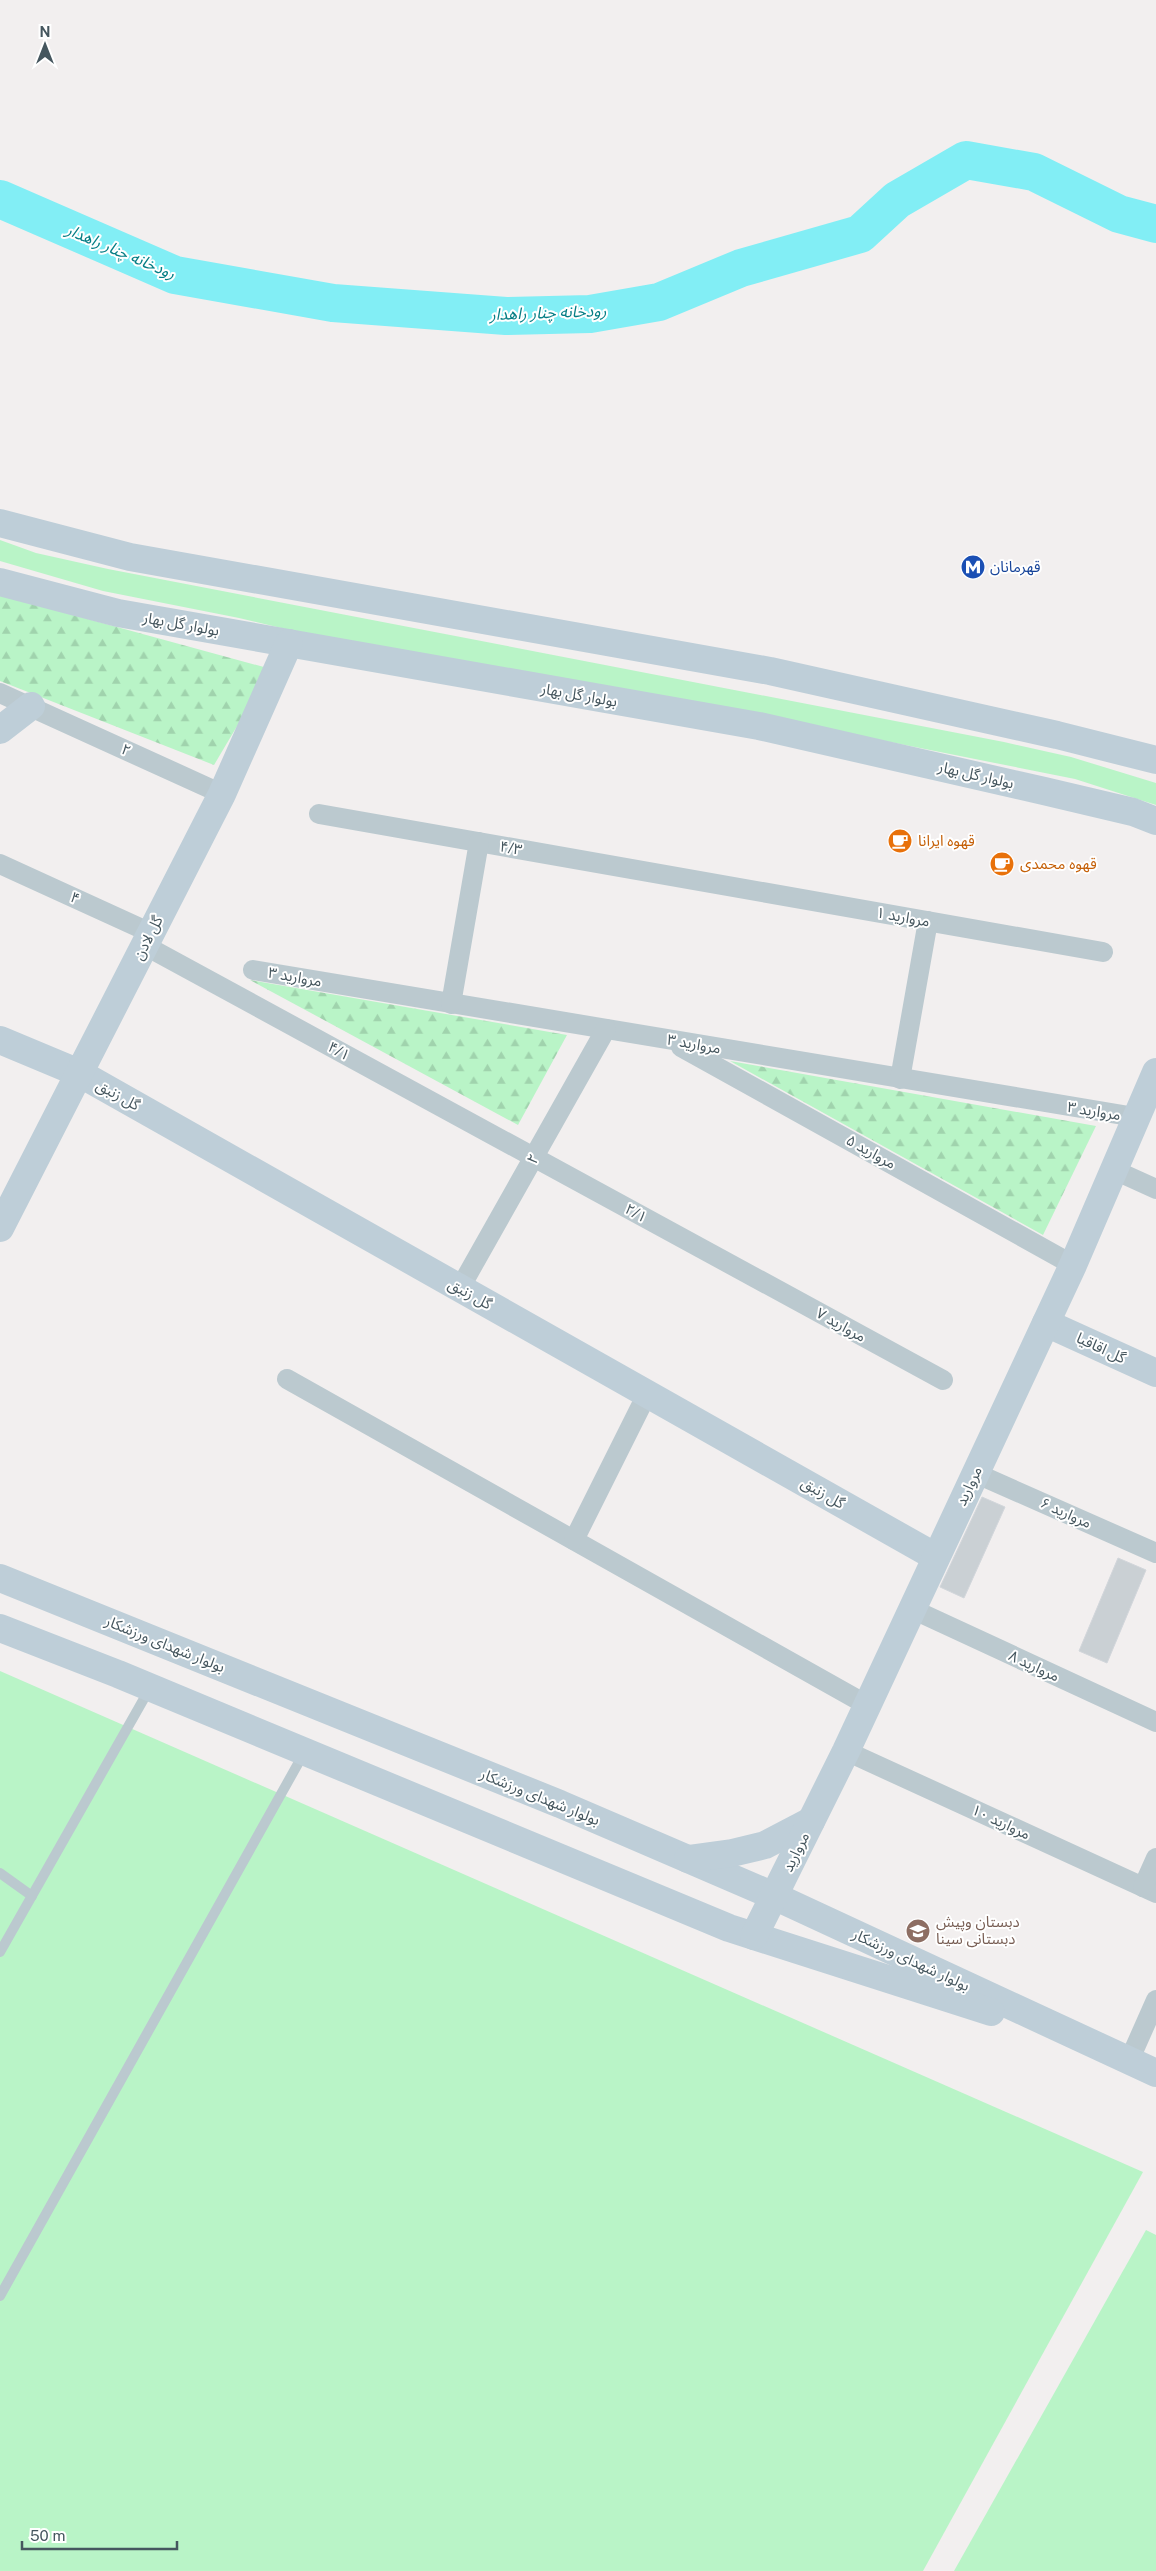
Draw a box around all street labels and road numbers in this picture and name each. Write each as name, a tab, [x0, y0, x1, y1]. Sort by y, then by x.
street label: بولوار گل بهار	[140, 608, 221, 640]
street label: بولوار گل بهار	[538, 679, 619, 711]
street label: ۲	[119, 740, 134, 759]
street label: بولوار گل بهار	[935, 757, 1016, 792]
street label: ۴/۳	[499, 837, 524, 858]
street label: ۴	[68, 888, 83, 907]
street label: مروارید ۱	[875, 903, 931, 931]
street label: گل لادن	[129, 912, 167, 963]
street label: مروارید ۳	[267, 963, 323, 991]
street label: مروارید ۳	[666, 1030, 722, 1058]
street label: ۴/۱	[325, 1038, 353, 1063]
street label: گل زنبق	[93, 1076, 144, 1116]
street label: مروارید ۳	[1066, 1098, 1122, 1124]
street label: مروارید ۵	[843, 1131, 899, 1173]
street label: ۲	[523, 1151, 542, 1167]
street label: ۲/۱	[622, 1200, 650, 1225]
street label: گل زنبق	[445, 1275, 496, 1315]
street label: مروارید ۷	[813, 1304, 869, 1346]
street label: گل اقاقیا	[1074, 1329, 1129, 1368]
street label: مروارید	[952, 1463, 986, 1509]
street label: گل زنبق	[798, 1473, 849, 1514]
street label: مروارید ۶	[1038, 1494, 1094, 1532]
street label: بولوار شهدای ورزشکار	[102, 1611, 227, 1676]
street label: مروارید ۸	[1006, 1646, 1062, 1686]
street label: بولوار شهدای ورزشکار	[477, 1764, 602, 1829]
street label: مروارید ۱۰	[969, 1801, 1033, 1843]
street label: مروارید	[779, 1829, 813, 1875]
street label: بولوار شهدای ورزشکار	[849, 1925, 972, 1995]

